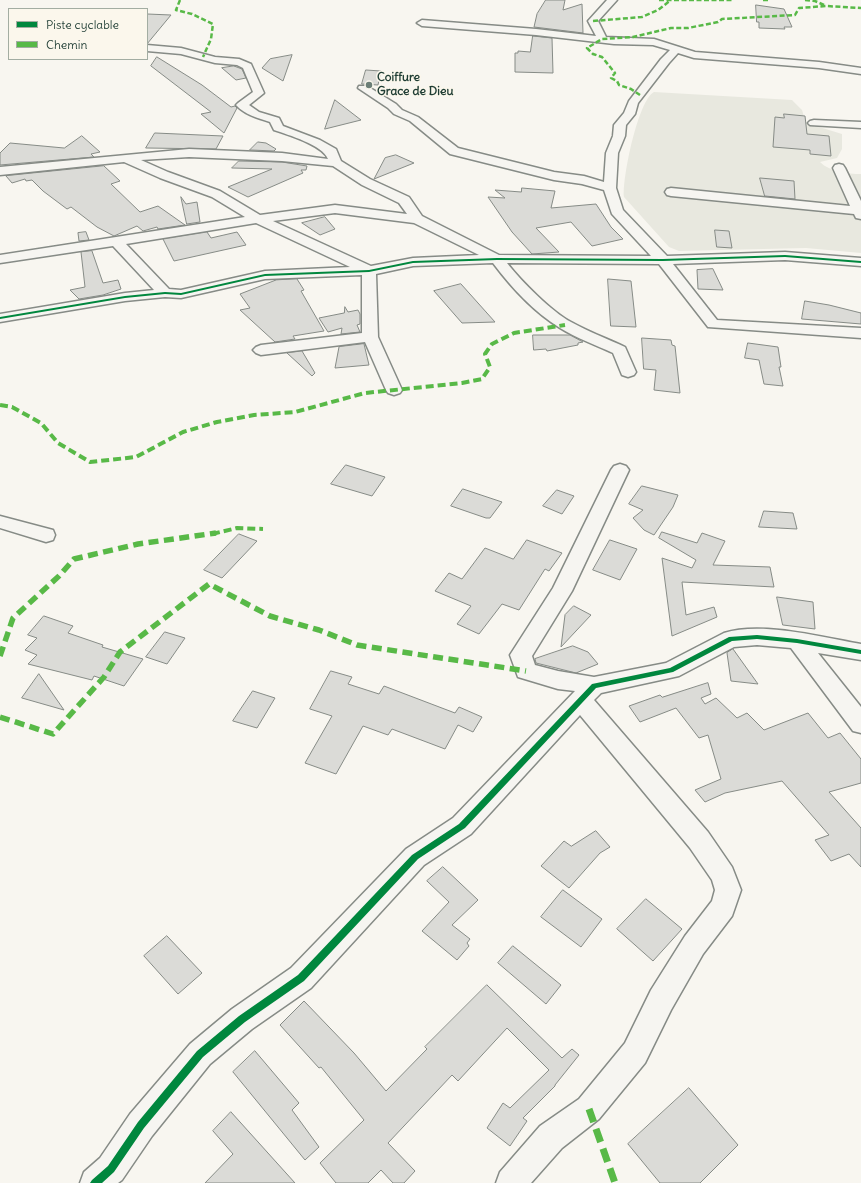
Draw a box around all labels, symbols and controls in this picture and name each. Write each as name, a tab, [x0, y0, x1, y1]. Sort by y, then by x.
legend	[8, 8, 148, 60]
text: Piste cyclable	[46, 17, 119, 32]
text: Chemin	[46, 37, 87, 52]
place label: Coiffure Grace de Dieu	[377, 71, 453, 99]
marker: Coiffure Grace de Dieu	[364, 80, 374, 90]

